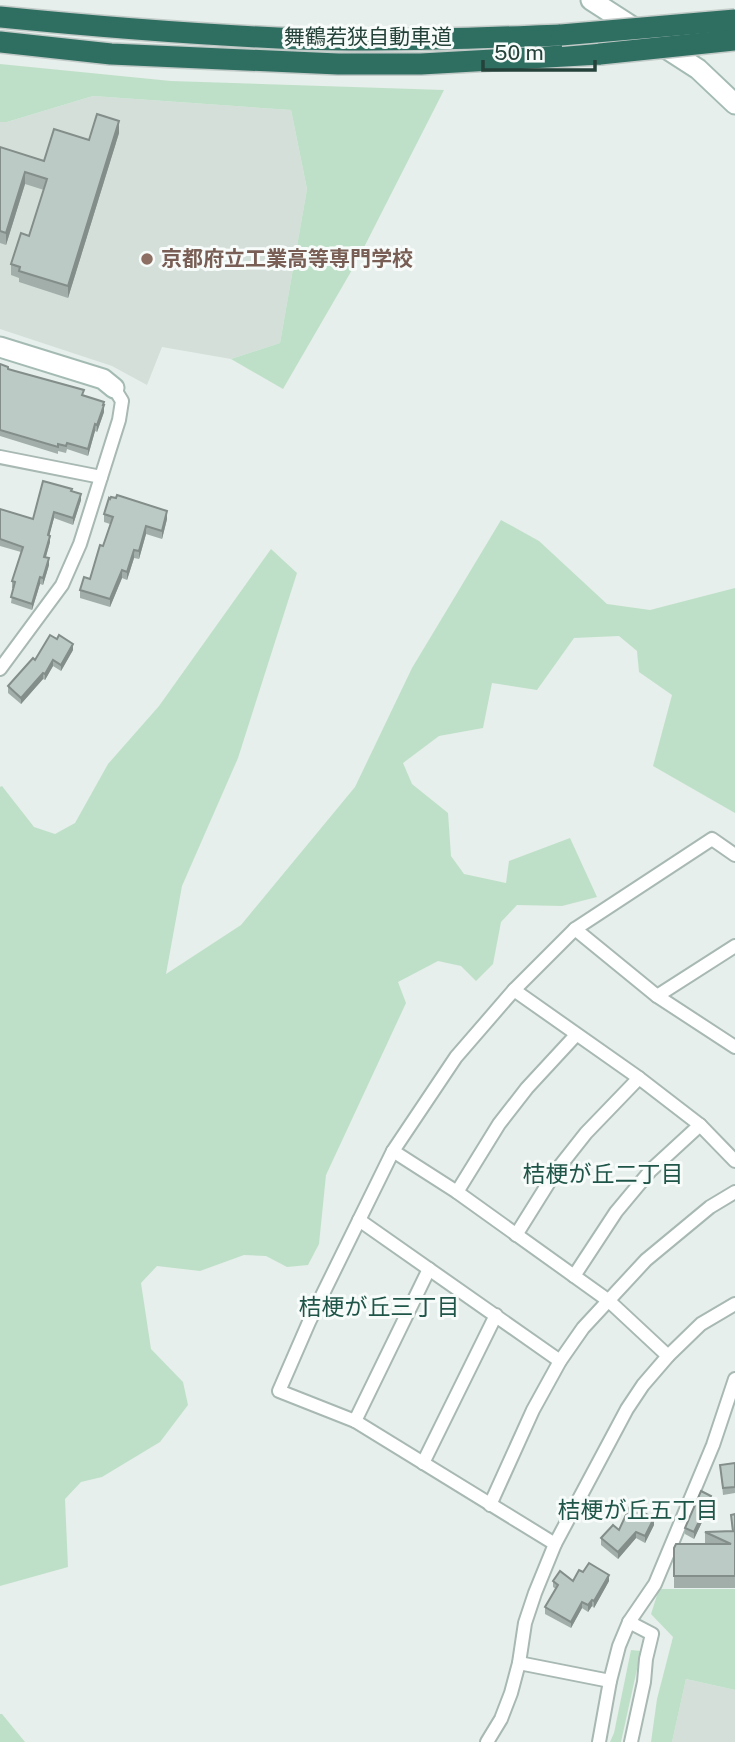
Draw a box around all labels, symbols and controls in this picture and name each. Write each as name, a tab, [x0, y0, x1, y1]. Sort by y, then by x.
street label: 舞鶴若狭自動車道	[284, 24, 452, 49]
scale bar	[483, 28, 595, 72]
text: 50 m	[494, 40, 544, 65]
place label: 京都府立工業高等専門学校	[161, 246, 413, 271]
marker: 京都府立工業高等専門学校	[139, 251, 155, 267]
district label: 桔梗が丘二丁目	[523, 1160, 684, 1187]
district label: 桔梗が丘三丁目	[299, 1293, 460, 1320]
district label: 桔梗が丘五丁目	[558, 1496, 719, 1523]

